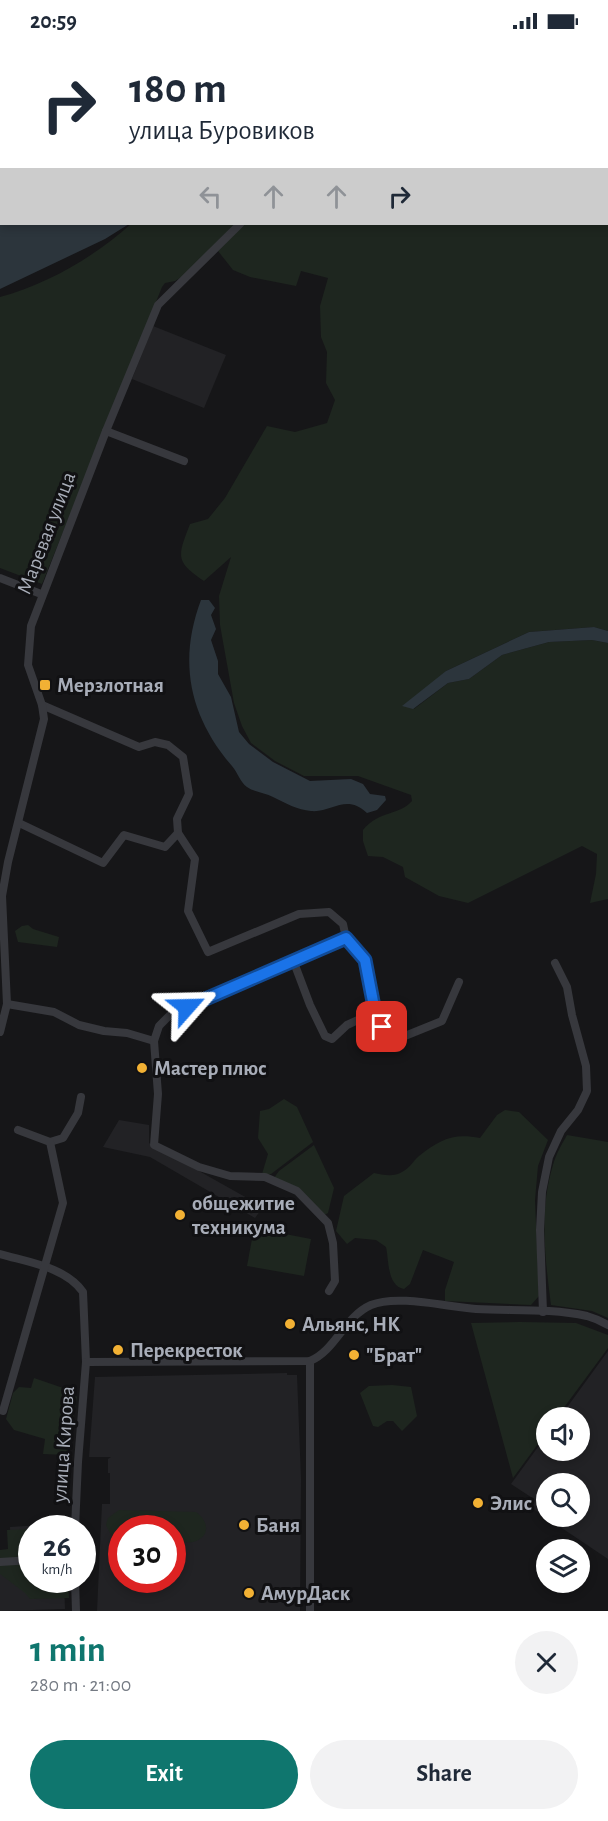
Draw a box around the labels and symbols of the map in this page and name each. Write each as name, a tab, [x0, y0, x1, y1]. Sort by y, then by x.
street label: Маревая улица	[13, 469, 80, 597]
place label: Мерзлотная	[57, 675, 164, 696]
marker: Мерзлотная	[38, 678, 52, 692]
position arrow	[155, 975, 219, 1039]
pin	[356, 1001, 407, 1052]
place label: Мастер плюс	[154, 1058, 267, 1079]
marker: Мастер плюс	[135, 1061, 149, 1075]
place label: общежитие техникума	[191, 1193, 295, 1238]
marker: общежитие техникума	[173, 1208, 187, 1222]
place label: Альянс, НК	[302, 1314, 400, 1335]
marker: Альянс, НК	[283, 1317, 297, 1331]
place label: Перекресток	[130, 1340, 243, 1361]
marker: Перекресток	[111, 1343, 125, 1357]
place label: "Брат"	[366, 1345, 422, 1366]
marker: "Брат"	[347, 1348, 361, 1362]
street label: улица Кирова	[49, 1385, 78, 1504]
place label: Элис	[490, 1493, 532, 1514]
marker: Элис	[471, 1496, 485, 1510]
speed limit sign: 30	[108, 1515, 186, 1593]
place label: Баня	[256, 1515, 300, 1536]
marker: Баня	[237, 1518, 251, 1532]
place label: АмурДаск	[261, 1583, 351, 1604]
marker: АмурДаск	[242, 1586, 256, 1600]

